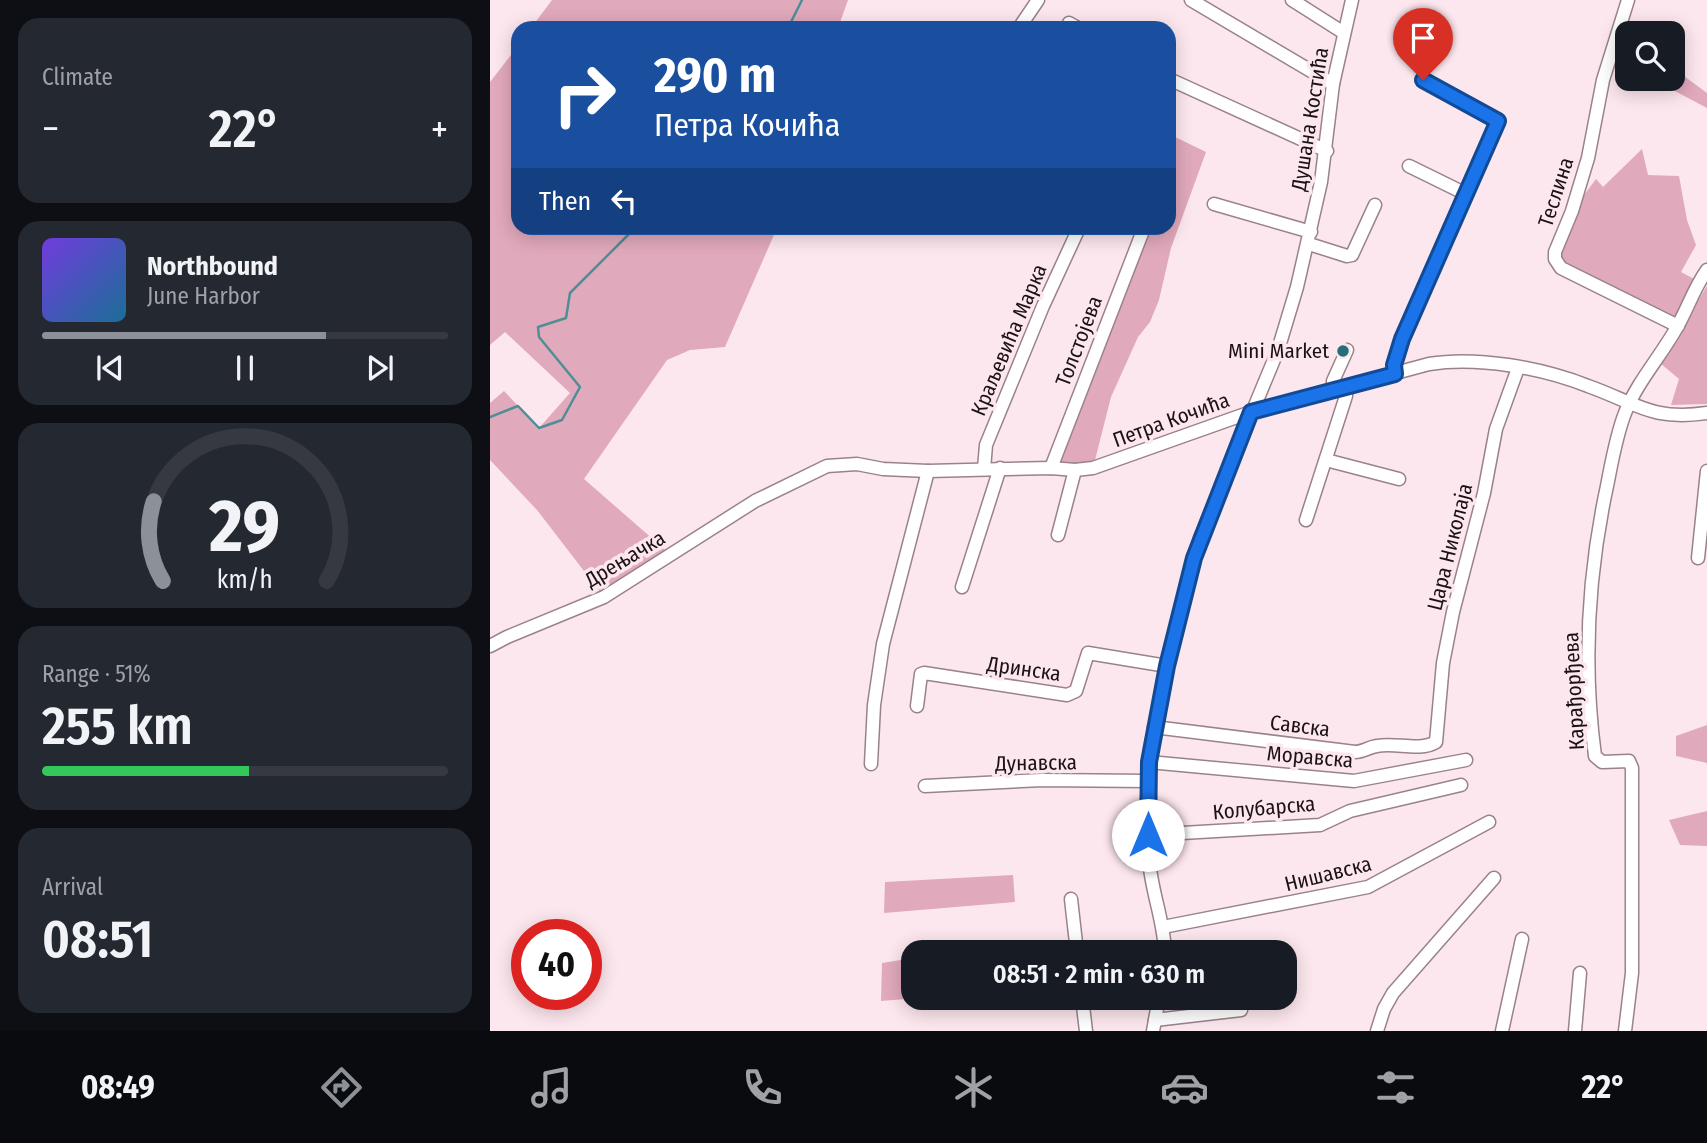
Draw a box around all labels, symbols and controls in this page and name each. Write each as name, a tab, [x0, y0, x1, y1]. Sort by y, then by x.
pin	[1393, 8, 1453, 80]
icon: arrive	[1404, 19, 1442, 57]
map controls	[1615, 21, 1685, 91]
button: search	[1615, 21, 1685, 91]
street label: Душана Костића	[1286, 45, 1334, 194]
text: 290 m	[654, 46, 776, 105]
icon: right	[539, 49, 630, 140]
text: Climate	[42, 63, 113, 91]
text: 22°	[209, 98, 281, 161]
text: −	[42, 106, 59, 152]
text: +	[431, 106, 448, 152]
text: Петра Кочића	[654, 106, 840, 144]
street label: Теслина	[1533, 154, 1579, 230]
icon: left	[605, 182, 643, 220]
text: Then	[539, 186, 591, 217]
text: Northbound	[147, 251, 278, 282]
street label: Краљевића Марка	[965, 260, 1053, 420]
text: June Harbor	[147, 282, 260, 310]
street label: Толстојева	[1050, 292, 1108, 390]
place label: Mini Market	[1228, 338, 1329, 364]
marker: Mini Market	[1335, 343, 1351, 359]
icon: previous	[91, 349, 129, 387]
icon: pause	[226, 349, 264, 387]
icon: next	[361, 349, 399, 387]
street label: Петра Кочића	[1109, 387, 1233, 453]
street label: Цара Николаја	[1422, 481, 1478, 613]
text: 29	[209, 484, 280, 571]
street label: Дрењачка	[579, 525, 670, 594]
text: km/h	[217, 565, 273, 595]
street label: Карађорђева	[1558, 631, 1590, 751]
street label: Дринска	[984, 651, 1063, 687]
text: Range · 51%	[42, 660, 151, 688]
text: 255 km	[42, 695, 193, 758]
street label: Савска	[1269, 709, 1331, 743]
street label: Моравска	[1266, 740, 1354, 774]
street label: Дунавска	[994, 749, 1077, 777]
street label: Колубарска	[1212, 791, 1316, 825]
position arrow	[1111, 798, 1185, 872]
street label: Нишавска	[1282, 851, 1374, 897]
text: Arrival	[42, 873, 103, 901]
text: 08:51	[42, 908, 153, 971]
speed limit sign: 40	[511, 919, 602, 1010]
text: 08:51 · 2 min · 630 m	[993, 959, 1205, 990]
icon: directions	[317, 1063, 366, 1112]
icon: music	[527, 1063, 576, 1112]
icon: phone	[738, 1063, 787, 1112]
icon: climate	[949, 1063, 998, 1112]
icon: car	[1160, 1063, 1209, 1112]
icon: filters	[1371, 1063, 1420, 1112]
text: 08:49	[81, 1068, 155, 1106]
text: 22°	[1581, 1068, 1626, 1106]

